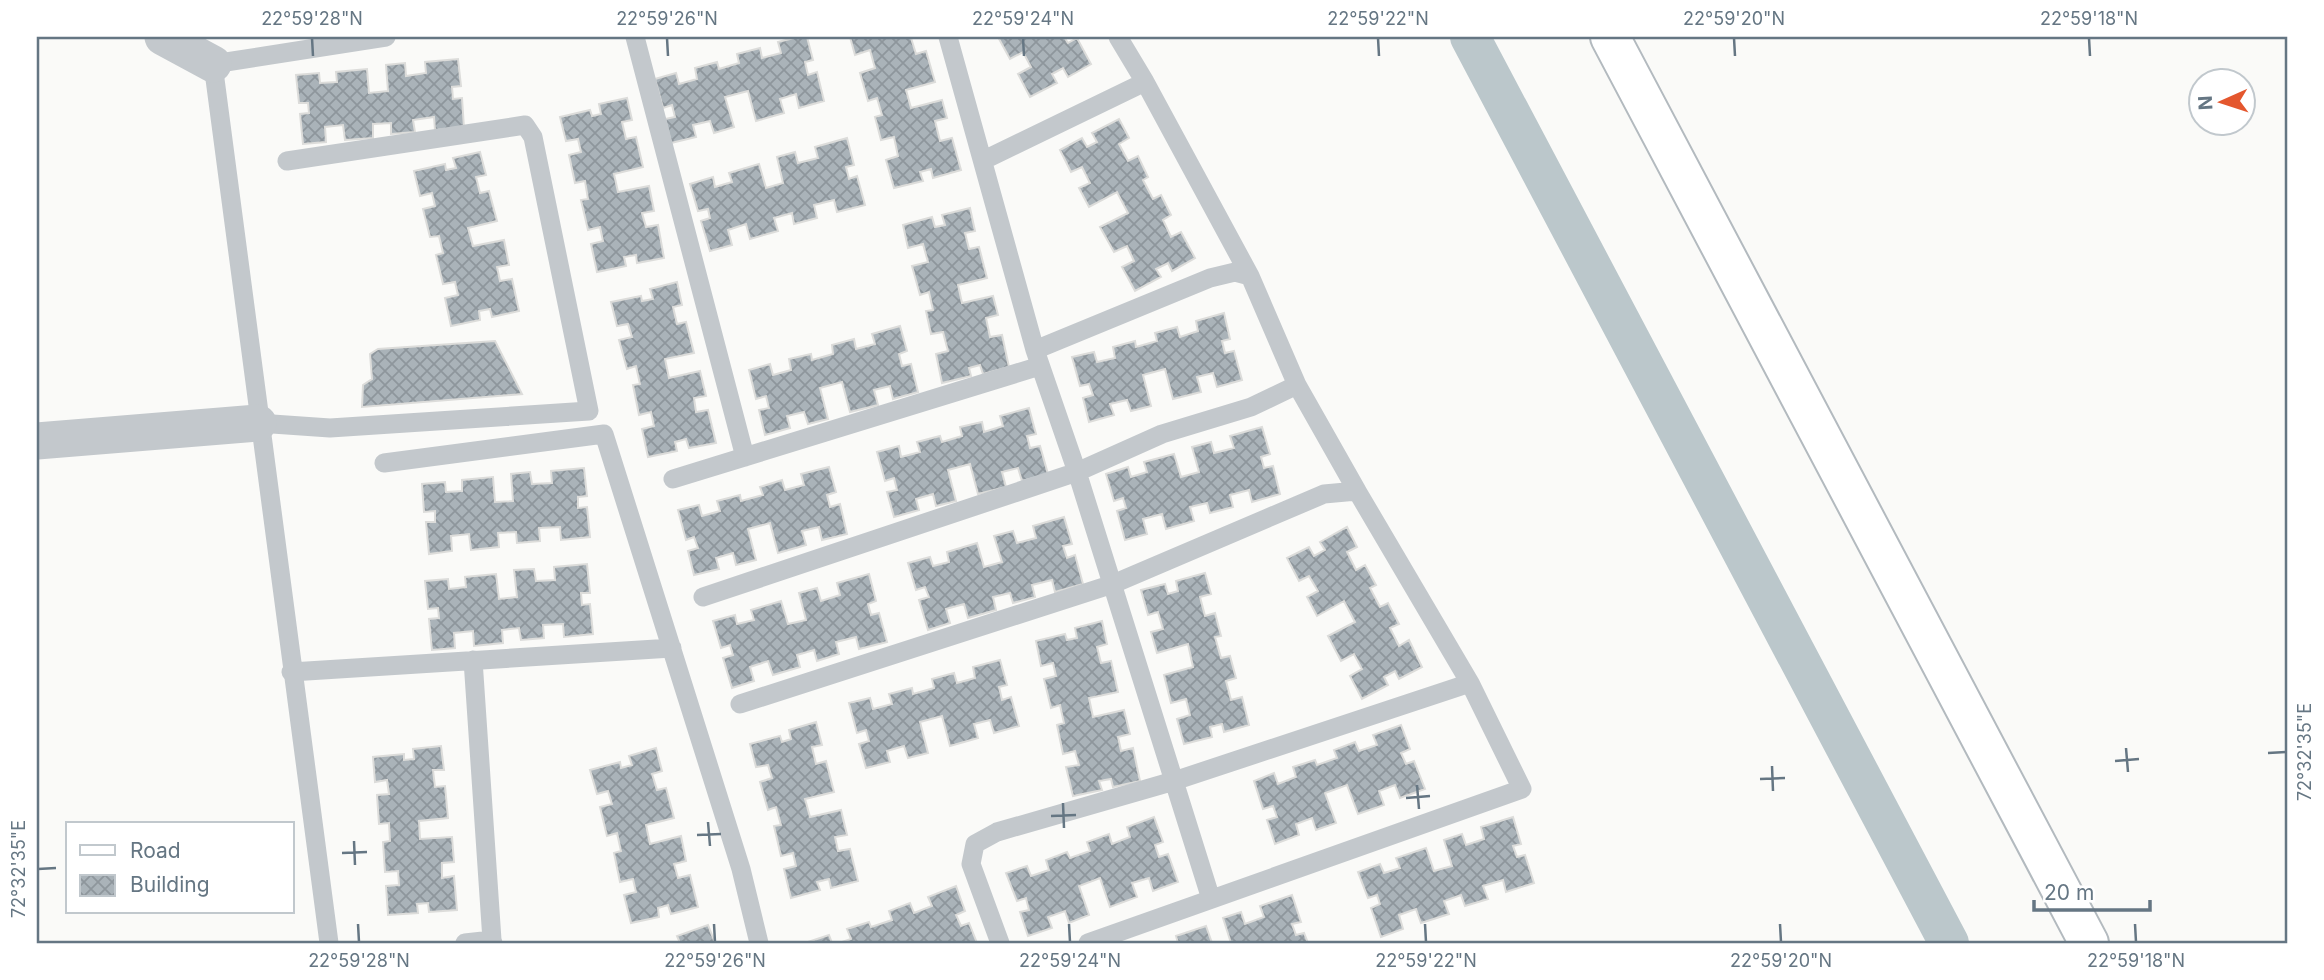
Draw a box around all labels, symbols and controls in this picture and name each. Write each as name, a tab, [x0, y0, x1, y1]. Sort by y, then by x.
text: 22°59'28"N	[261, 8, 363, 29]
text: 22°59'26"N	[616, 8, 718, 29]
text: 22°59'24"N	[972, 8, 1074, 29]
text: 22°59'22"N	[1327, 8, 1429, 29]
text: 22°59'20"N	[1683, 8, 1785, 29]
text: 22°59'18"N	[2040, 8, 2138, 29]
north arrow	[2188, 66, 2258, 136]
text: N	[2194, 95, 2217, 111]
text: 72°32'35"E	[2294, 703, 2315, 801]
text: 72°32'35"E	[8, 820, 29, 918]
legend	[66, 822, 294, 914]
text: Road	[130, 838, 181, 863]
scale bar	[2034, 868, 2149, 912]
text: Building	[130, 872, 210, 897]
text: 20 m	[2044, 880, 2094, 905]
text: 22°59'28"N	[308, 950, 410, 971]
text: 22°59'26"N	[664, 950, 766, 971]
text: 22°59'24"N	[1019, 950, 1121, 971]
text: 22°59'22"N	[1375, 950, 1477, 971]
text: 22°59'20"N	[1730, 950, 1832, 971]
text: 22°59'18"N	[2087, 950, 2185, 971]

